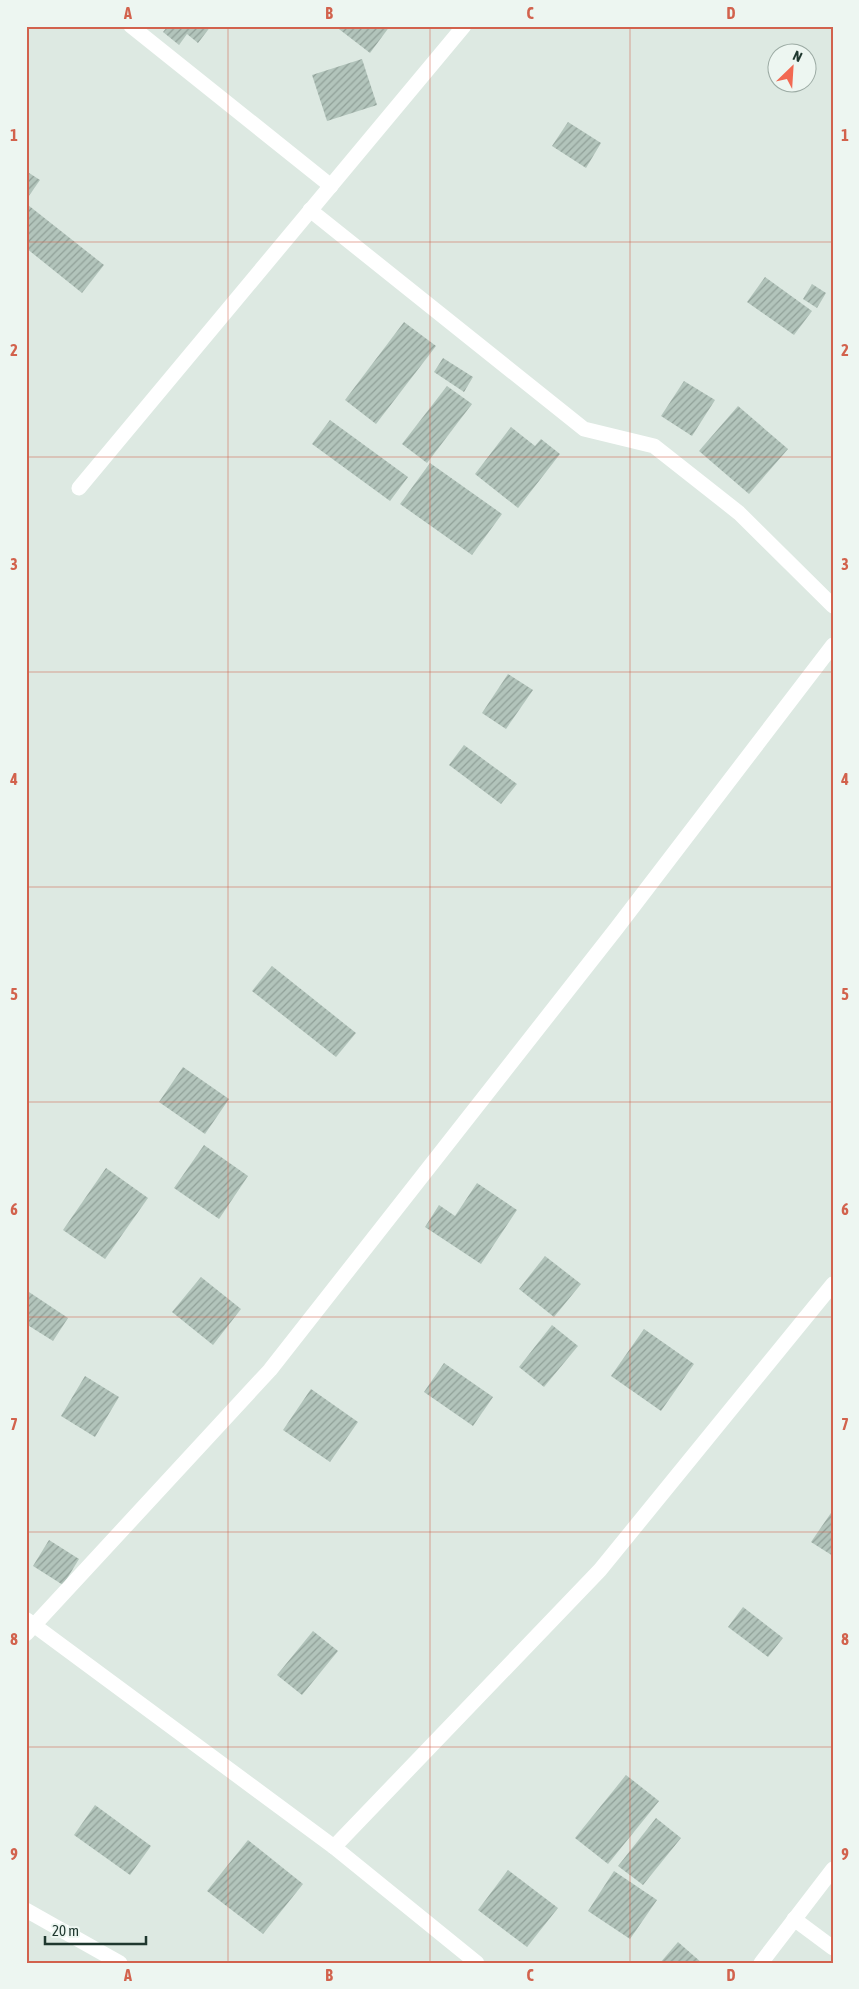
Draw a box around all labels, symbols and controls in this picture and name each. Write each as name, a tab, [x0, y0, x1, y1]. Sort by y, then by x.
text: A	[123, 4, 132, 22]
text: B	[325, 4, 333, 22]
text: C	[526, 4, 534, 22]
text: D	[727, 4, 736, 22]
north arrow	[766, 42, 816, 92]
text: N	[790, 47, 805, 65]
text: 1	[10, 126, 18, 144]
text: 1	[841, 126, 849, 144]
text: 2	[10, 341, 18, 359]
text: 2	[841, 341, 849, 359]
text: 3	[10, 555, 18, 573]
text: 3	[841, 555, 849, 573]
text: 4	[9, 770, 18, 788]
text: 4	[840, 770, 849, 788]
text: 5	[10, 985, 18, 1003]
text: 5	[841, 985, 849, 1003]
text: 6	[10, 1200, 18, 1218]
text: 6	[841, 1200, 849, 1218]
text: 7	[10, 1415, 18, 1433]
text: 7	[841, 1415, 849, 1433]
text: 8	[10, 1630, 18, 1648]
text: 8	[841, 1630, 849, 1648]
text: 9	[10, 1845, 18, 1863]
text: 9	[841, 1845, 849, 1863]
scale bar	[45, 1914, 146, 1946]
text: 20 m	[52, 1922, 79, 1939]
text: A	[123, 1966, 132, 1984]
text: B	[325, 1966, 333, 1984]
text: C	[526, 1966, 534, 1984]
text: D	[727, 1966, 736, 1984]

